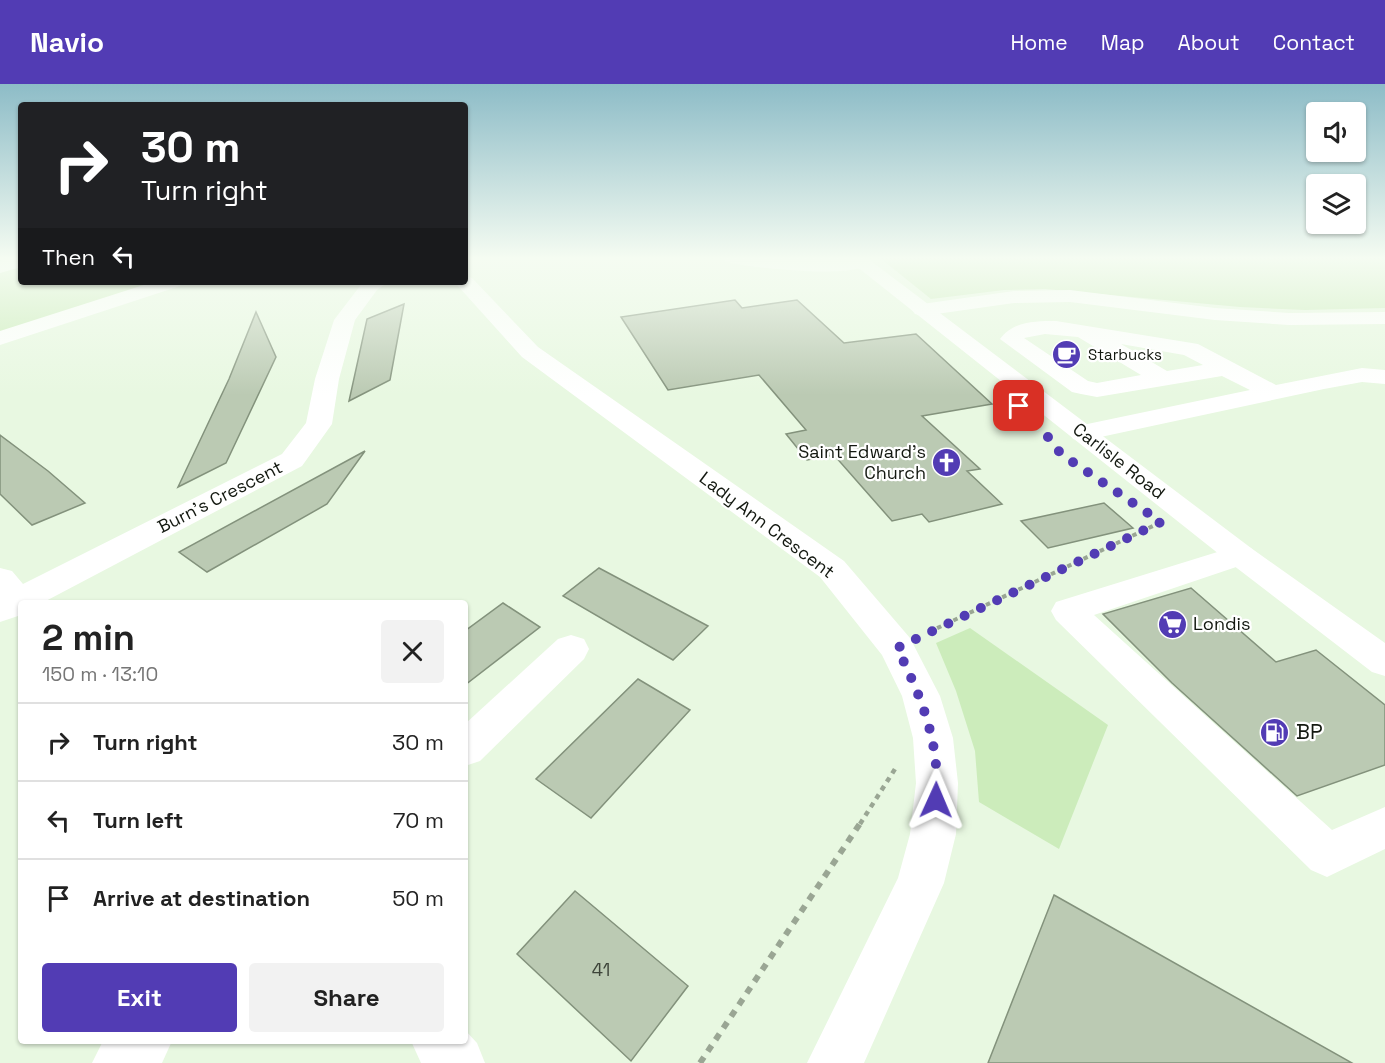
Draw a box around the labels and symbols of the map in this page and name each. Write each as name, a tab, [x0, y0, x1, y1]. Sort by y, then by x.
cafe icon: Starbucks	[1051, 339, 1083, 371]
place label: Starbucks	[1088, 345, 1162, 364]
pin	[993, 380, 1044, 431]
street label: Carlisle Road	[1069, 417, 1170, 504]
place label: Saint Edward's Church	[798, 440, 926, 484]
church icon: Saint Edward's Church	[931, 446, 963, 478]
street label: Burn's Crescent	[153, 455, 286, 538]
street label: Lady Ann Crescent	[695, 466, 840, 583]
supermarket icon: Londis	[1156, 608, 1188, 640]
place label: Londis	[1193, 612, 1250, 635]
fuel station icon: BP	[1259, 716, 1291, 748]
place label: BP	[1296, 718, 1323, 745]
position arrow	[904, 768, 968, 832]
house number: 41	[592, 958, 610, 981]

